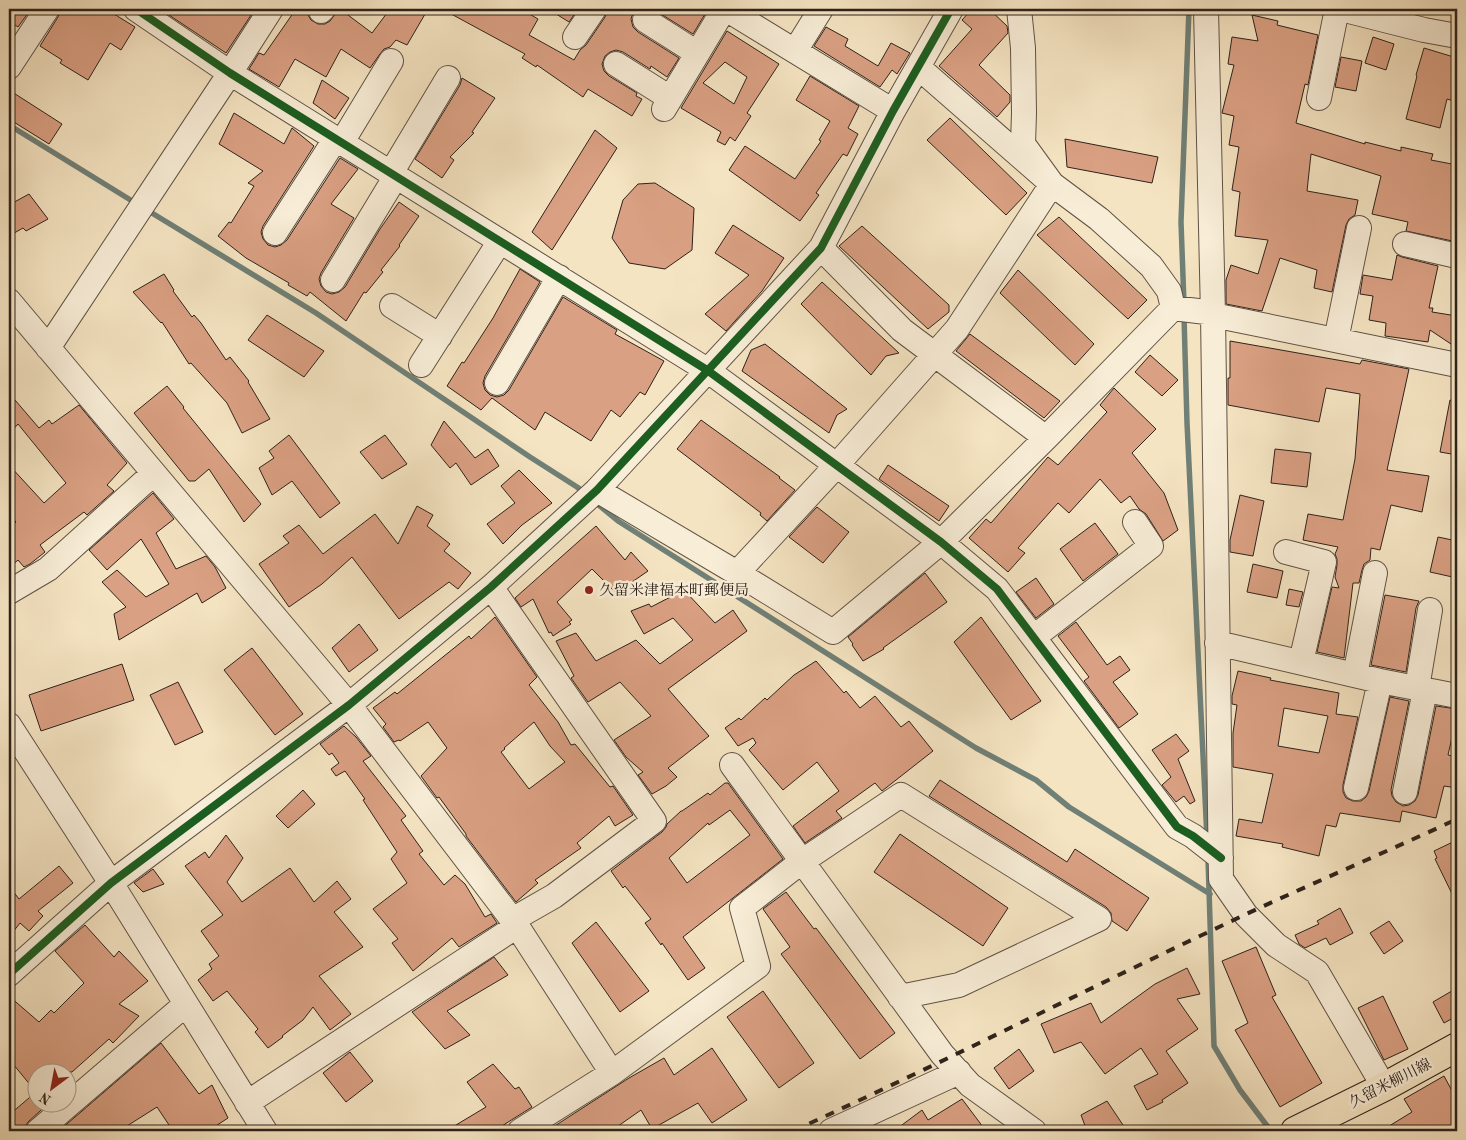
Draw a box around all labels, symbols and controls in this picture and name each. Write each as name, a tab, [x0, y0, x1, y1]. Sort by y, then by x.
place label: 久留米津福本町郵便局	[599, 582, 749, 599]
marker: 久留米津福本町郵便局	[583, 584, 595, 596]
street label: 久留米柳川線	[1346, 1055, 1434, 1111]
north arrow	[28, 1062, 78, 1112]
text: N	[37, 1089, 54, 1107]

